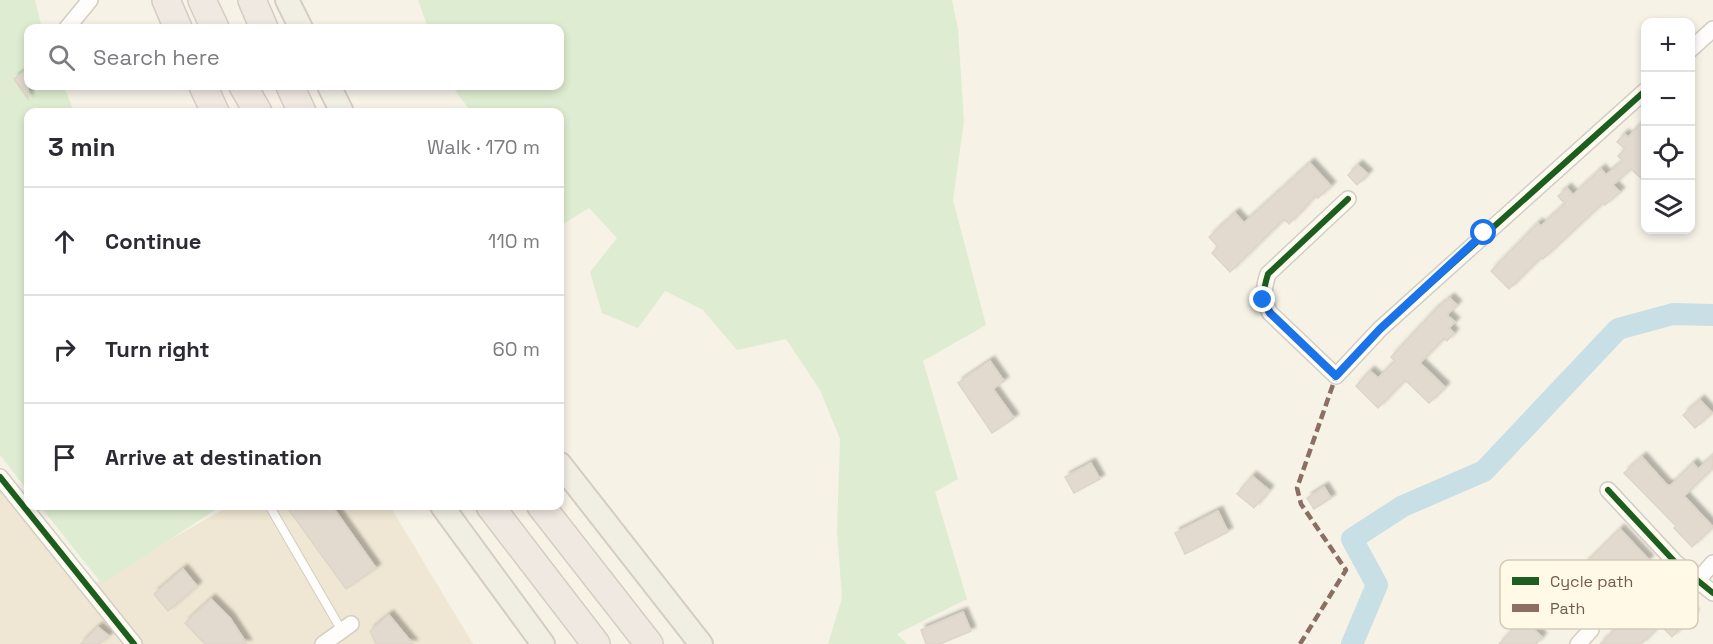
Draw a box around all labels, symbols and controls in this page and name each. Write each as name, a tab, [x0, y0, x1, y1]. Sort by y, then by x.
map controls	[1641, 18, 1695, 234]
button: +	[1641, 18, 1695, 72]
search box	[24, 24, 564, 90]
icon: search	[45, 41, 78, 74]
text: Search here	[93, 43, 220, 71]
button: −	[1641, 72, 1695, 126]
button: locate	[1641, 126, 1695, 180]
text: 3 min	[48, 130, 116, 164]
text: Walk · 170 m	[427, 134, 540, 160]
button: layers	[1641, 180, 1695, 234]
route start	[1470, 219, 1496, 245]
icon: ahead	[48, 225, 81, 258]
text: Continue	[105, 227, 201, 255]
text: 110 m	[488, 228, 540, 254]
route end	[1249, 286, 1275, 312]
icon: right	[48, 333, 81, 366]
text: Turn right	[105, 335, 210, 363]
text: 60 m	[493, 336, 540, 362]
icon: arrive	[48, 441, 81, 474]
text: Arrive at destination	[105, 443, 322, 471]
legend	[1500, 560, 1698, 629]
text: Cycle path	[1550, 571, 1633, 592]
text: Path	[1550, 598, 1585, 619]

